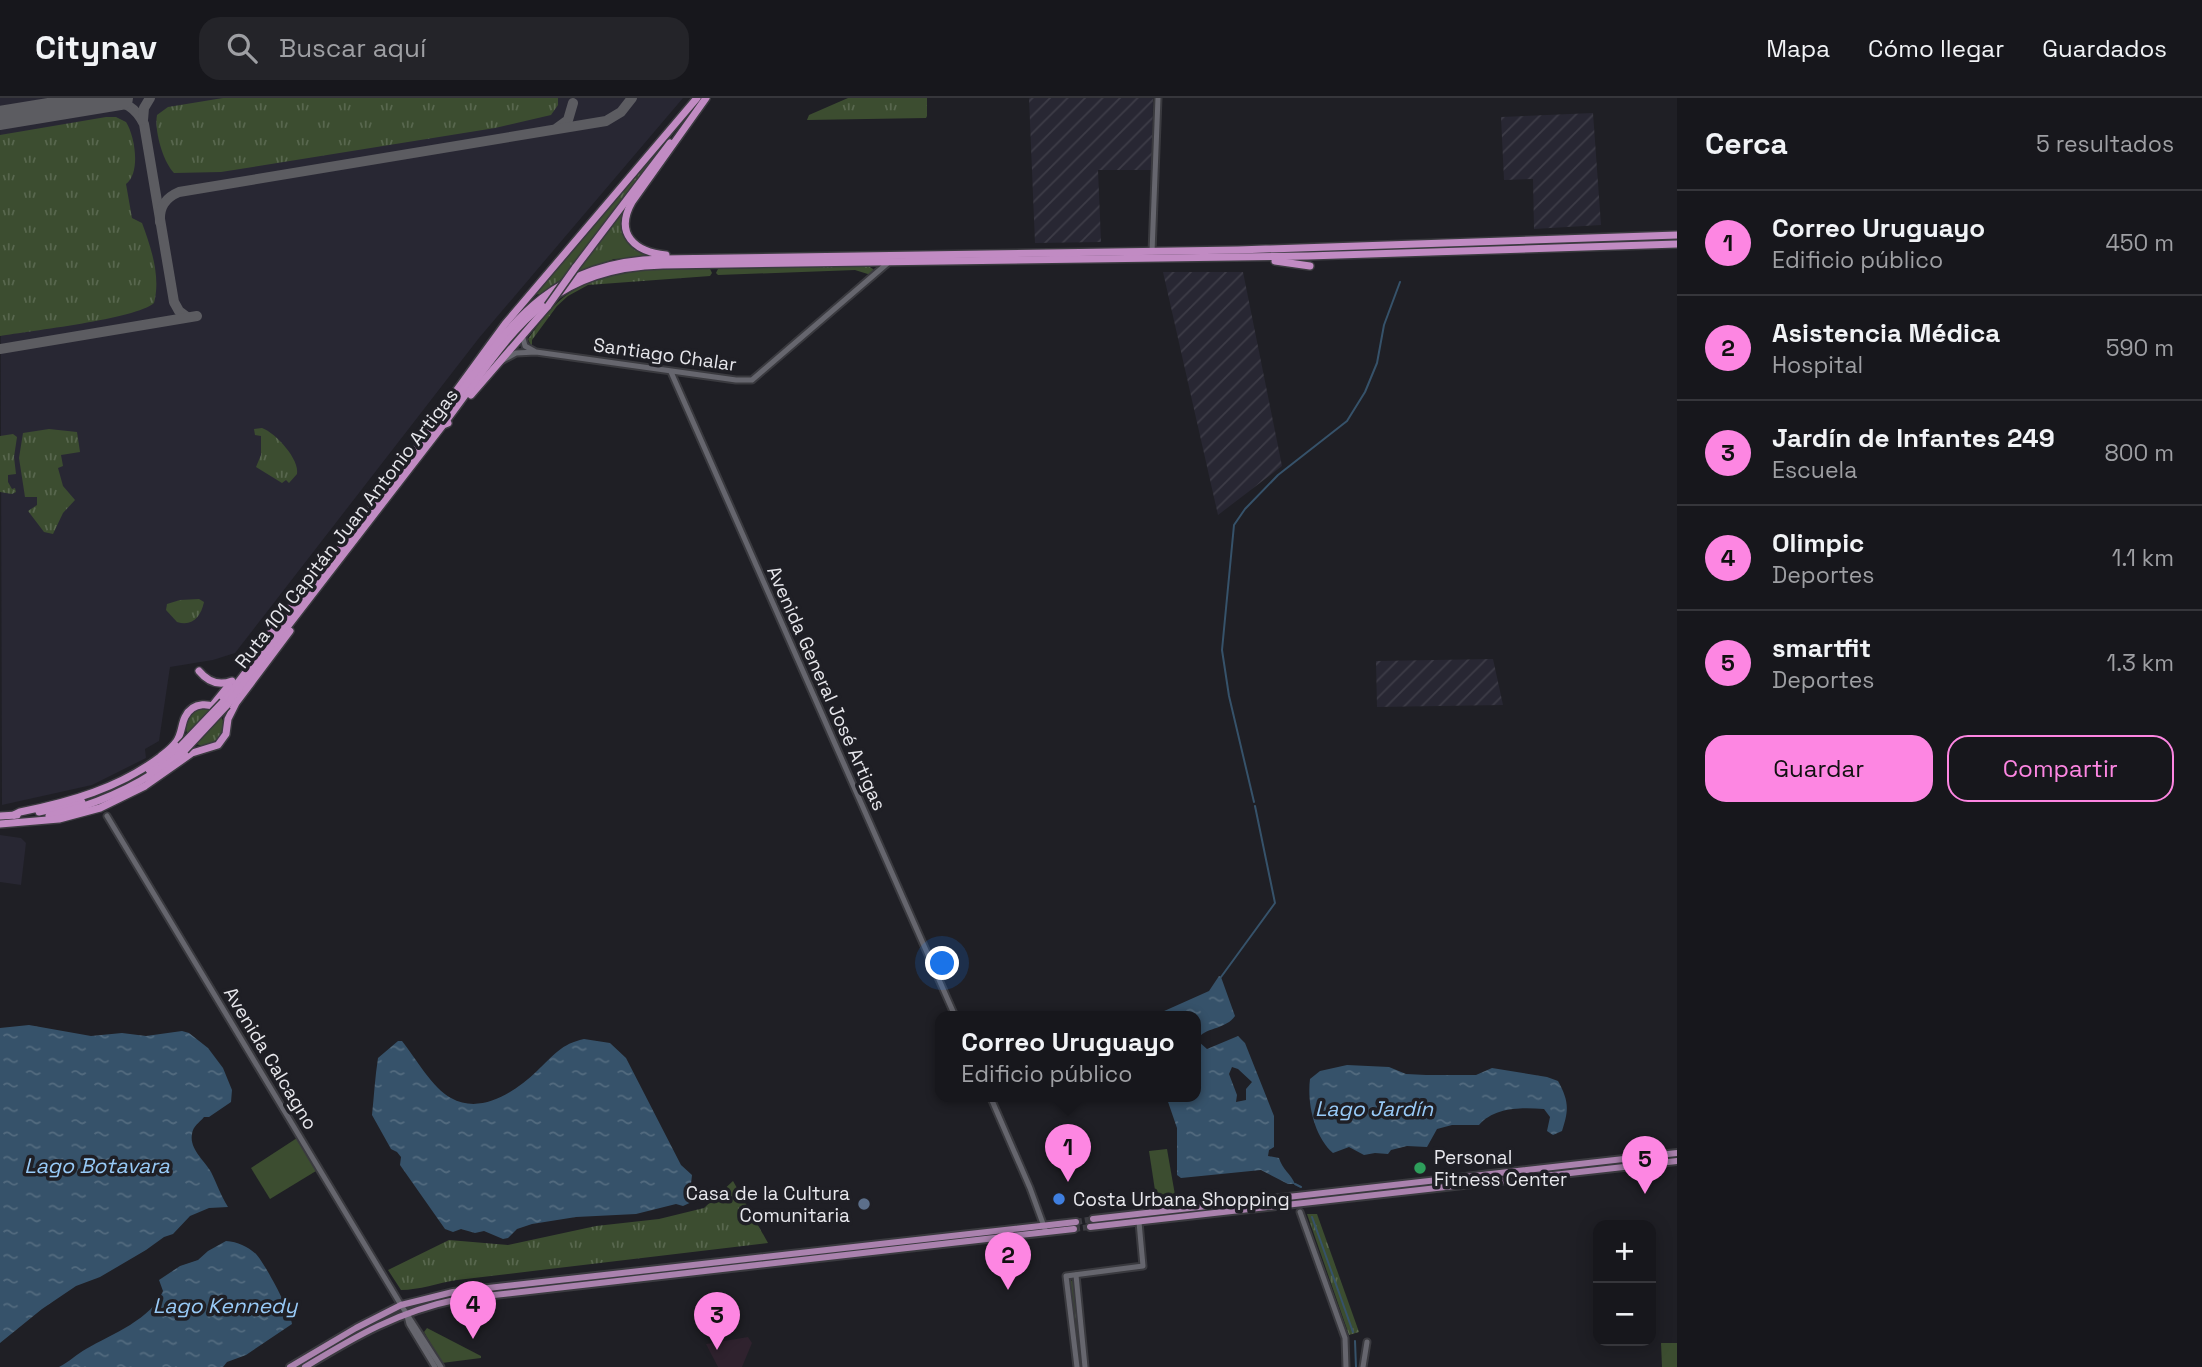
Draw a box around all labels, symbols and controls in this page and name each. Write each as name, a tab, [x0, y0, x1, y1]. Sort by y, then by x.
search box	[199, 17, 689, 80]
text: Citynav	[35, 27, 157, 69]
icon: search	[223, 29, 261, 67]
text: Buscar aquí	[279, 31, 426, 65]
text: Mapa	[1766, 33, 1830, 64]
text: Cómo llegar	[1868, 33, 2004, 64]
text: Guardados	[2042, 33, 2167, 64]
text: Cerca	[1705, 124, 1788, 163]
text: 5 resultados	[2036, 129, 2174, 159]
text: Correo Uruguayo	[1772, 211, 1985, 245]
text: 1	[1723, 228, 1733, 258]
text: 450 m	[2105, 228, 2174, 258]
text: Edificio público	[1772, 245, 1943, 275]
text: Asistencia Médica	[1772, 316, 2000, 350]
street label: Santiago Chalar	[592, 332, 738, 377]
text: 2	[1721, 333, 1735, 363]
text: 590 m	[2106, 333, 2174, 363]
text: Hospital	[1772, 350, 1863, 380]
street label: Ruta 101 Capitán Juan Antonio Artigas	[229, 383, 464, 673]
text: Jardín de Infantes 249	[1772, 421, 2055, 455]
text: 3	[1721, 438, 1735, 468]
text: 800 m	[2104, 438, 2174, 468]
text: Escuela	[1772, 455, 1857, 485]
text: Olimpic	[1772, 526, 1864, 560]
text: 4	[1721, 543, 1735, 573]
text: 1.1 km	[2112, 543, 2174, 573]
text: Deportes	[1772, 560, 1874, 590]
street label: Avenida General José Artigas	[761, 562, 892, 814]
text: smartfit	[1772, 631, 1871, 665]
text: 5	[1721, 648, 1735, 678]
text: 1.3 km	[2107, 648, 2174, 678]
text: Deportes	[1772, 665, 1874, 695]
button: Guardar	[1705, 735, 1933, 802]
button: Compartir	[1947, 735, 2174, 802]
your location	[925, 946, 959, 980]
street label: Avenida Calcagno	[218, 982, 323, 1134]
popup	[935, 1011, 1201, 1102]
text: Correo Uruguayo	[961, 1025, 1175, 1059]
text: Edificio público	[961, 1059, 1132, 1089]
water label: Lago Jardín	[1315, 1095, 1434, 1122]
pin: 1	[1045, 1124, 1091, 1182]
pin: 5	[1622, 1136, 1668, 1194]
place label: Personal Fitness Center	[1434, 1145, 1567, 1192]
water label: Lago Botavara	[24, 1152, 171, 1179]
marker: Personal Fitness Center	[1412, 1160, 1428, 1176]
place label: Casa de la Cultura Comunitaria	[686, 1181, 850, 1228]
place label: Costa Urbana Shopping	[1073, 1187, 1290, 1212]
marker: Costa Urbana Shopping	[1051, 1191, 1067, 1207]
marker: Casa de la Cultura Comunitaria	[856, 1196, 872, 1212]
map controls	[1593, 1220, 1656, 1346]
button: +	[1593, 1220, 1656, 1283]
pin: 2	[985, 1232, 1031, 1290]
pin: 4	[450, 1281, 496, 1339]
button: −	[1593, 1283, 1656, 1346]
water label: Lago Kennedy	[153, 1292, 298, 1319]
pin: 3	[694, 1292, 740, 1350]

